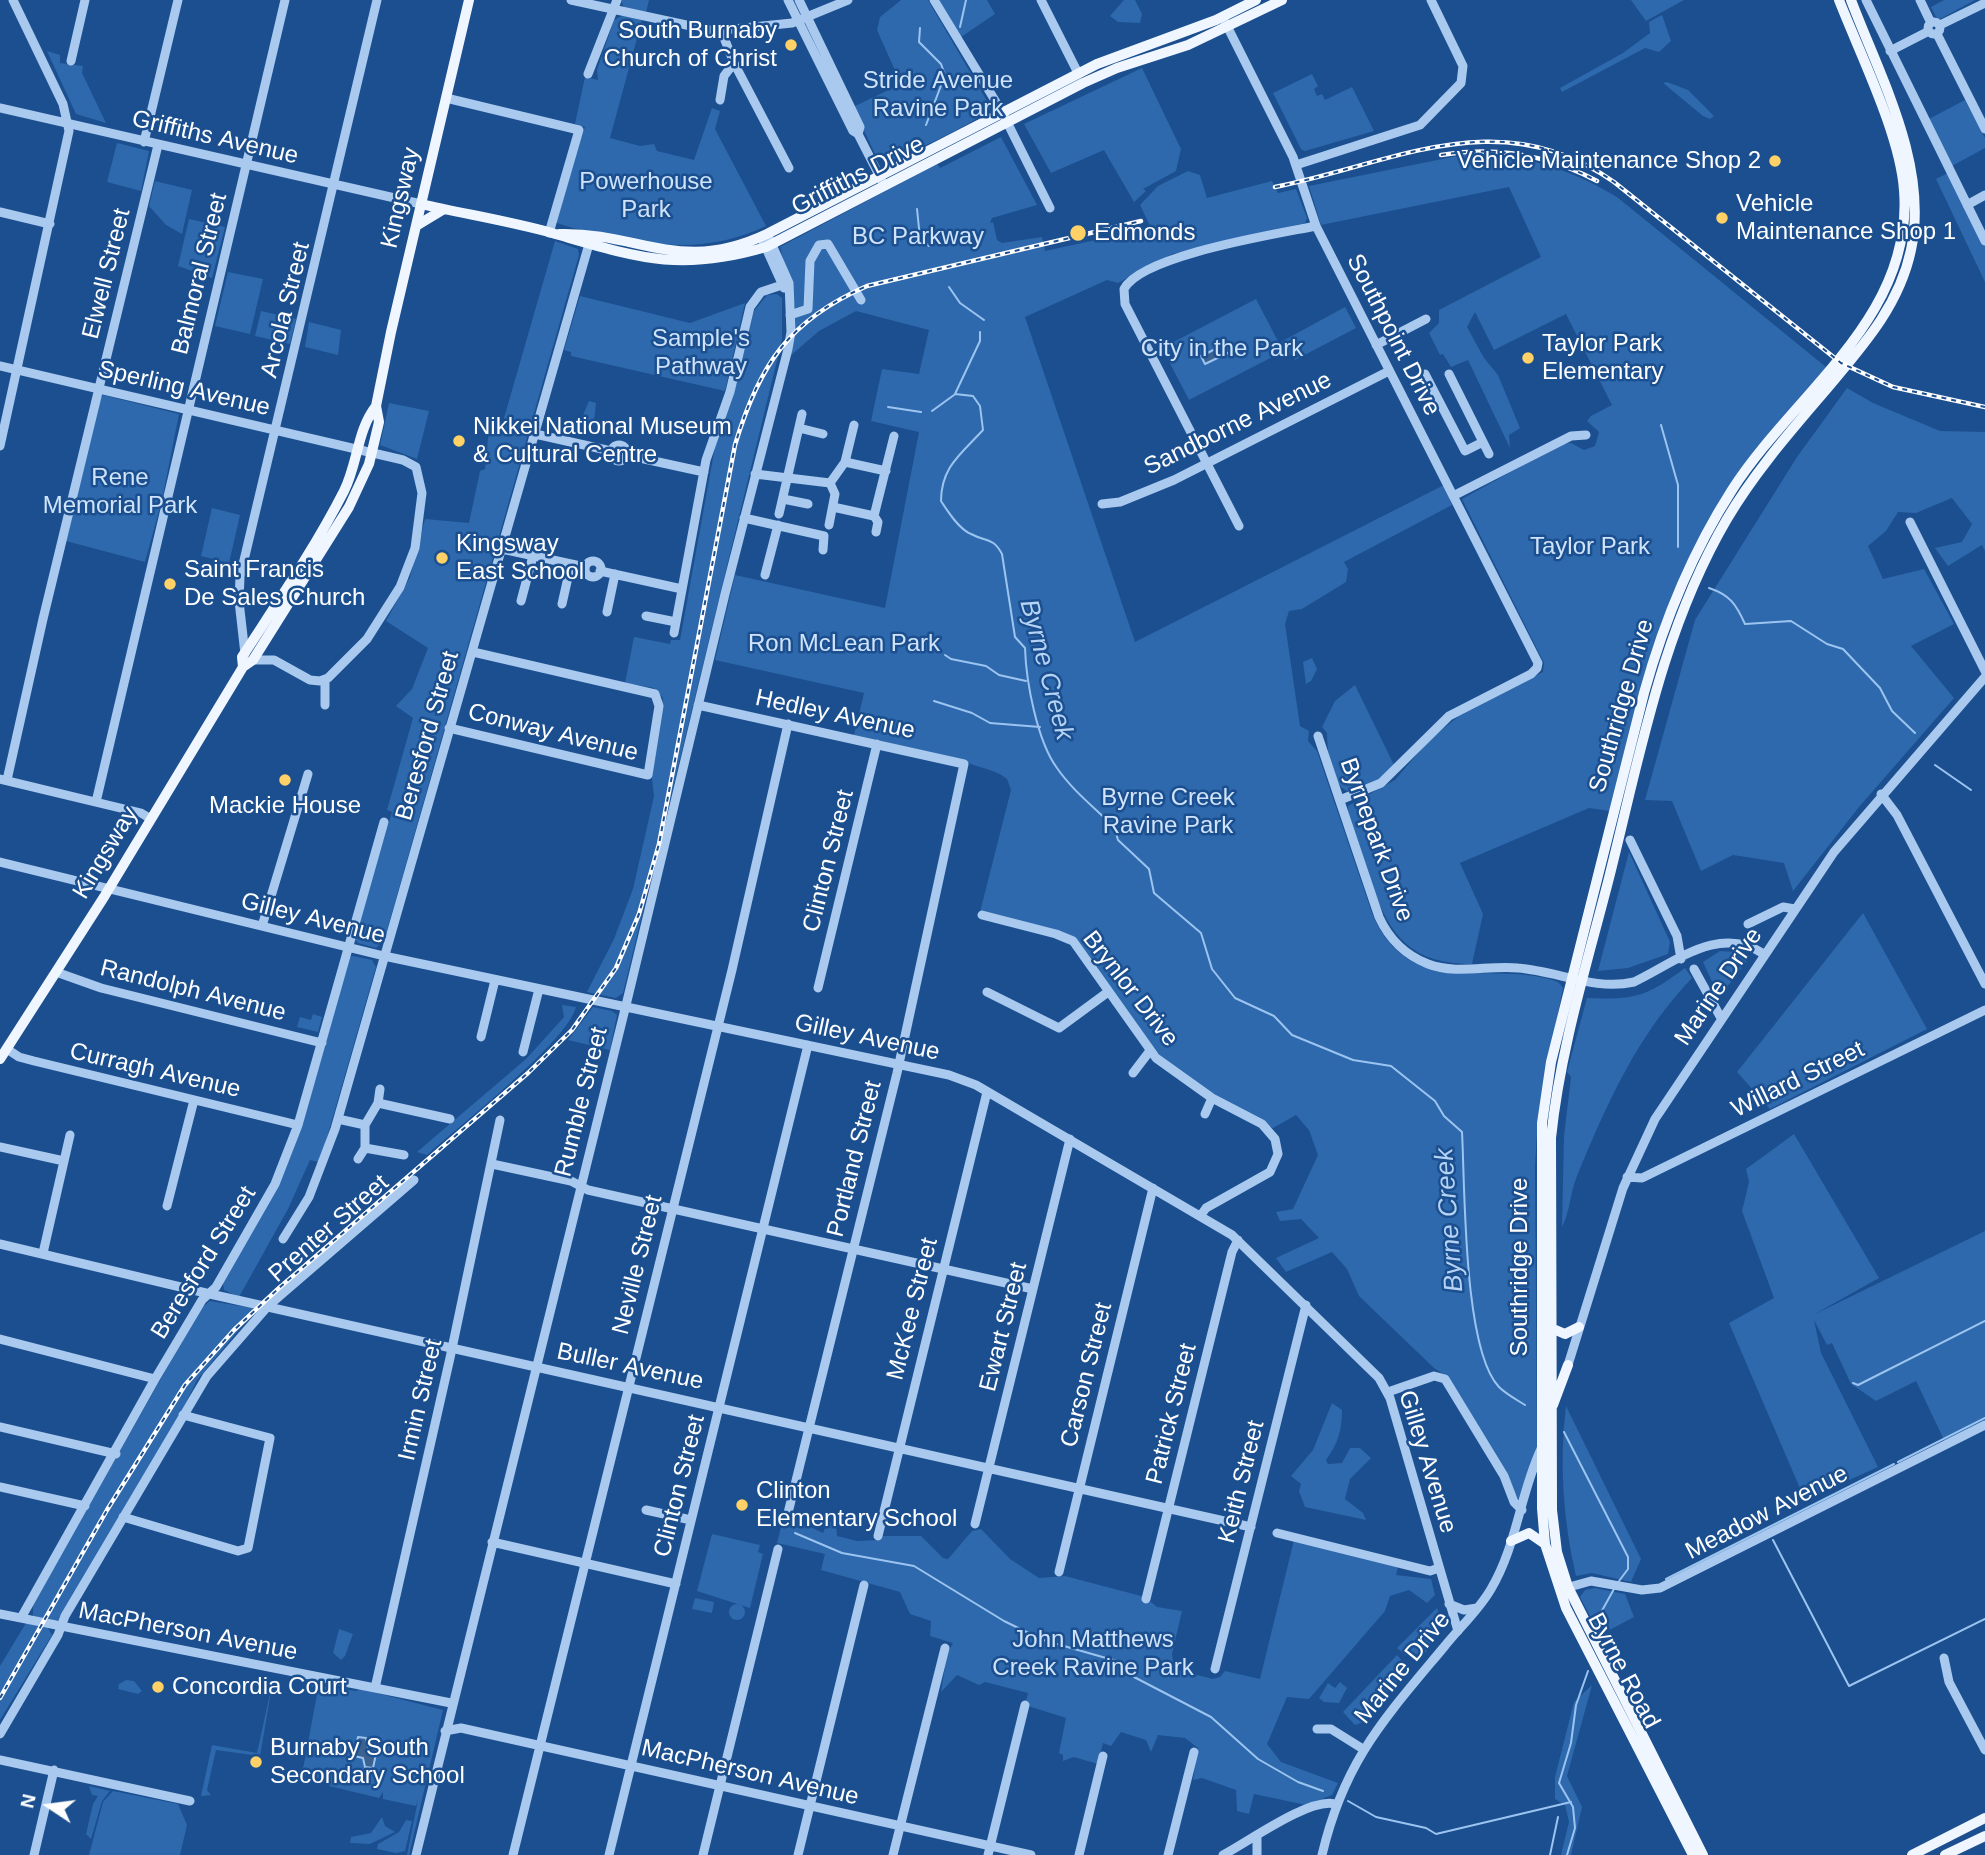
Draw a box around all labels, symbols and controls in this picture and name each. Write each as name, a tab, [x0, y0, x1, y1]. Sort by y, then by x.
place label: South Burnaby Church of Christ	[604, 17, 777, 73]
marker: South Burnaby Church of Christ	[783, 37, 799, 53]
park label: Stride Avenue Ravine Park	[863, 67, 1013, 123]
street label: Griffiths Avenue	[129, 105, 301, 171]
street label: Griffiths Drive	[787, 130, 929, 222]
street label: Kingsway	[375, 145, 427, 251]
place label: Vehicle Maintenance Shop 2	[1457, 147, 1761, 175]
marker: Vehicle Maintenance Shop 2	[1767, 153, 1783, 169]
park label: Powerhouse Park	[579, 168, 713, 224]
street label: Balmoral Street	[166, 190, 234, 358]
place label: Vehicle Maintenance Shop 1	[1736, 190, 1956, 246]
street label: Elwell Street	[77, 206, 137, 342]
marker: Vehicle Maintenance Shop 1	[1714, 210, 1730, 226]
place label: Edmonds	[1094, 219, 1195, 247]
park label: BC Parkway	[852, 223, 984, 251]
marker: Edmonds	[1068, 223, 1088, 243]
street label: Arcola Street	[255, 239, 317, 381]
street label: Southpoint Drive	[1340, 249, 1446, 421]
park label: Sample's Pathway	[652, 325, 750, 381]
place label: Taylor Park Elementary	[1542, 330, 1663, 386]
park label: City in the Park	[1141, 335, 1303, 363]
marker: Taylor Park Elementary	[1520, 350, 1536, 366]
street label: Sperling Avenue	[95, 355, 273, 423]
street label: Sandborne Avenue	[1140, 366, 1336, 482]
place label: Nikkei National Museum & Cultural Centre	[473, 413, 732, 469]
marker: Nikkei National Museum & Cultural Centre	[451, 433, 467, 449]
park label: Rene Memorial Park	[43, 464, 197, 520]
place label: Kingsway East School	[456, 530, 584, 586]
park label: Taylor Park	[1530, 533, 1650, 561]
marker: Kingsway East School	[434, 550, 450, 566]
place label: Saint Francis De Sales Church	[184, 556, 365, 612]
marker: Saint Francis De Sales Church	[162, 576, 178, 592]
water label: Byrne Creek	[1012, 596, 1080, 744]
street label: Southridge Drive	[1584, 616, 1660, 796]
park label: Ron McLean Park	[748, 630, 940, 658]
street label: Beresford Street	[390, 648, 466, 824]
street label: Hedley Avenue	[753, 684, 917, 746]
street label: Conway Avenue	[465, 698, 641, 768]
street label: Byrnepark Drive	[1333, 754, 1419, 926]
marker: Mackie House	[277, 772, 293, 788]
park label: Byrne Creek Ravine Park	[1101, 784, 1235, 840]
street label: Clinton Street	[797, 787, 861, 935]
place label: Mackie House	[209, 792, 361, 820]
street label: Kingsway	[67, 802, 145, 904]
street label: Gilley Avenue	[238, 887, 388, 951]
street label: Marine Drive	[1669, 923, 1769, 1051]
street label: Brynlor Drive	[1076, 925, 1184, 1053]
street label: Randolph Avenue	[97, 954, 289, 1028]
street label: Gilley Avenue	[792, 1009, 942, 1067]
street label: Rumble Street	[549, 1024, 615, 1180]
street label: Willard Street	[1727, 1035, 1869, 1125]
street label: Curragh Avenue	[67, 1037, 243, 1105]
street label: Portland Street	[822, 1078, 888, 1240]
water label: Byrne Creek	[1429, 1147, 1471, 1293]
street label: Prenter Street	[263, 1169, 395, 1289]
street label: Southridge Drive	[1506, 1178, 1534, 1356]
street label: Beresford Street	[145, 1181, 263, 1345]
street label: Neville Street	[607, 1192, 669, 1338]
street label: McKee Street	[881, 1235, 945, 1383]
street label: Ewart Street	[974, 1259, 1034, 1395]
street label: Carson Street	[1055, 1300, 1119, 1450]
street label: Irmin Street	[393, 1336, 449, 1464]
street label: Buller Avenue	[554, 1337, 706, 1397]
street label: Patrick Street	[1141, 1341, 1203, 1487]
street label: Gilley Avenue	[1392, 1387, 1462, 1537]
street label: Clinton Street	[648, 1412, 712, 1560]
street label: Keith Street	[1213, 1418, 1271, 1546]
street label: Meadow Avenue	[1681, 1460, 1853, 1566]
place label: Clinton Elementary School	[756, 1477, 957, 1533]
marker: Clinton Elementary School	[734, 1497, 750, 1513]
street label: MacPherson Avenue	[76, 1597, 300, 1667]
street label: Marine Drive	[1349, 1606, 1457, 1730]
street label: Byrne Road	[1581, 1608, 1665, 1734]
park label: John Matthews Creek Ravine Park	[992, 1626, 1194, 1682]
place label: Concordia Court	[172, 1673, 347, 1701]
marker: Concordia Court	[150, 1679, 166, 1695]
place label: Burnaby South Secondary School	[270, 1734, 465, 1790]
street label: MacPherson Avenue	[638, 1734, 862, 1812]
marker: Burnaby South Secondary School	[248, 1754, 264, 1770]
north arrow	[14, 1771, 84, 1841]
text: N	[16, 1792, 40, 1810]

